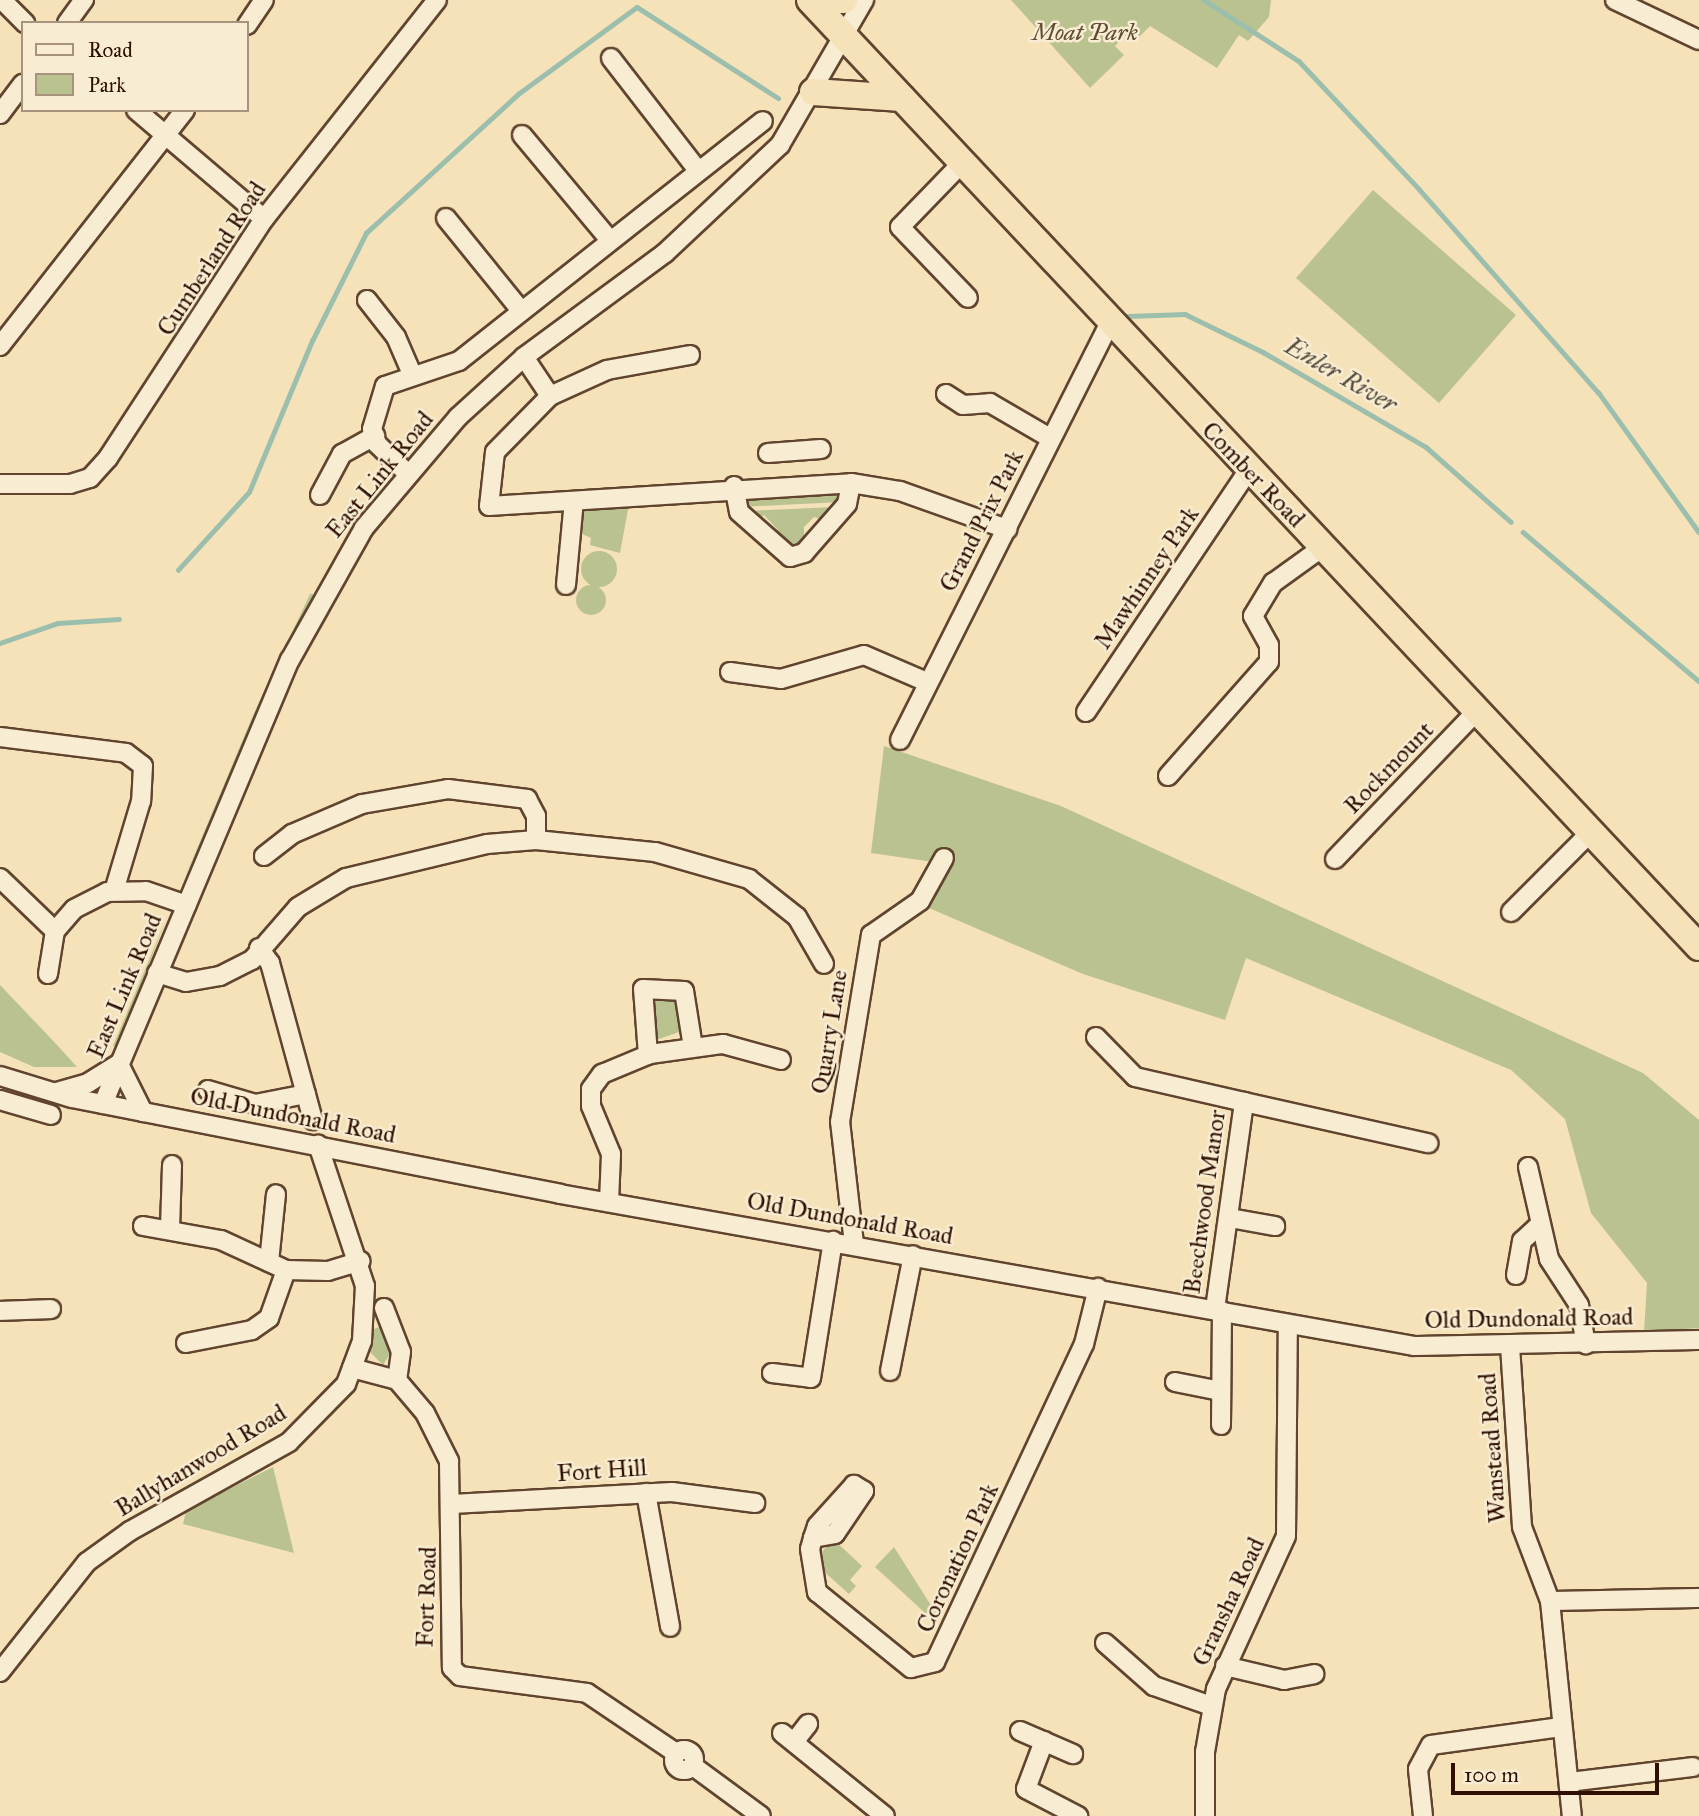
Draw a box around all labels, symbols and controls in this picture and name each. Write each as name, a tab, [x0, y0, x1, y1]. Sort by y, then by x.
park label: Moat Park	[1032, 19, 1138, 47]
legend	[21, 21, 248, 112]
text: Road	[88, 37, 133, 63]
text: Park	[88, 72, 126, 98]
street label: Cumberland Road	[152, 177, 272, 341]
water label: Enler River	[1279, 330, 1403, 420]
street label: East Link Road	[320, 406, 440, 544]
street label: Comber Road	[1196, 416, 1310, 534]
street label: Grand Prix Park	[934, 445, 1030, 597]
street label: Mawhinney Park	[1089, 501, 1205, 655]
street label: Rockmount	[1338, 716, 1440, 820]
street label: East Link Road	[82, 909, 168, 1063]
street label: Quarry Lane	[806, 968, 854, 1096]
street label: Old Dundonald Road	[188, 1082, 398, 1150]
street label: Beechwood Manor	[1178, 1108, 1232, 1296]
street label: Old Dundonald Road	[745, 1187, 955, 1251]
street label: Old Dundonald Road	[1424, 1303, 1634, 1335]
street label: Wanstead Road	[1473, 1372, 1513, 1524]
street label: Ballyhanwood Road	[110, 1399, 292, 1523]
street label: Fort Hill	[556, 1453, 648, 1489]
street label: Coronation Park	[911, 1479, 1005, 1637]
street label: Gransha Road	[1187, 1533, 1271, 1671]
street label: Fort Road	[411, 1546, 443, 1648]
scale bar	[1454, 1750, 1662, 1794]
text: 100 m	[1464, 1762, 1519, 1788]

